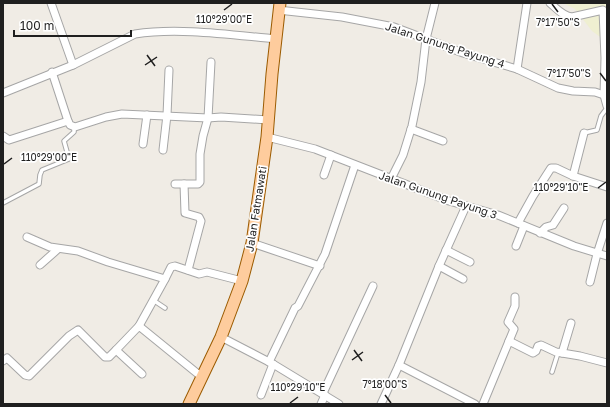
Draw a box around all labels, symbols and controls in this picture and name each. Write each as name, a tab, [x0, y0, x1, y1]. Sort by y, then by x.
scale bar	[14, 12, 131, 38]
text: 110°29'00"E	[196, 13, 252, 25]
text: 7°17'50"S	[536, 16, 580, 28]
text: 100 m	[20, 18, 54, 33]
street label: Jalan Gunung Payung 4	[384, 19, 507, 70]
text: 7°17'50"S	[547, 67, 591, 79]
text: 110°29'00"E	[21, 151, 77, 163]
street label: Jalan Fatmawati	[242, 165, 269, 253]
street label: Jalan Gunung Payung 3	[377, 168, 499, 221]
text: 110°29'10"E	[534, 181, 588, 193]
text: 7°18'00"S	[362, 378, 408, 390]
text: 110°29'10"E	[271, 381, 325, 393]

